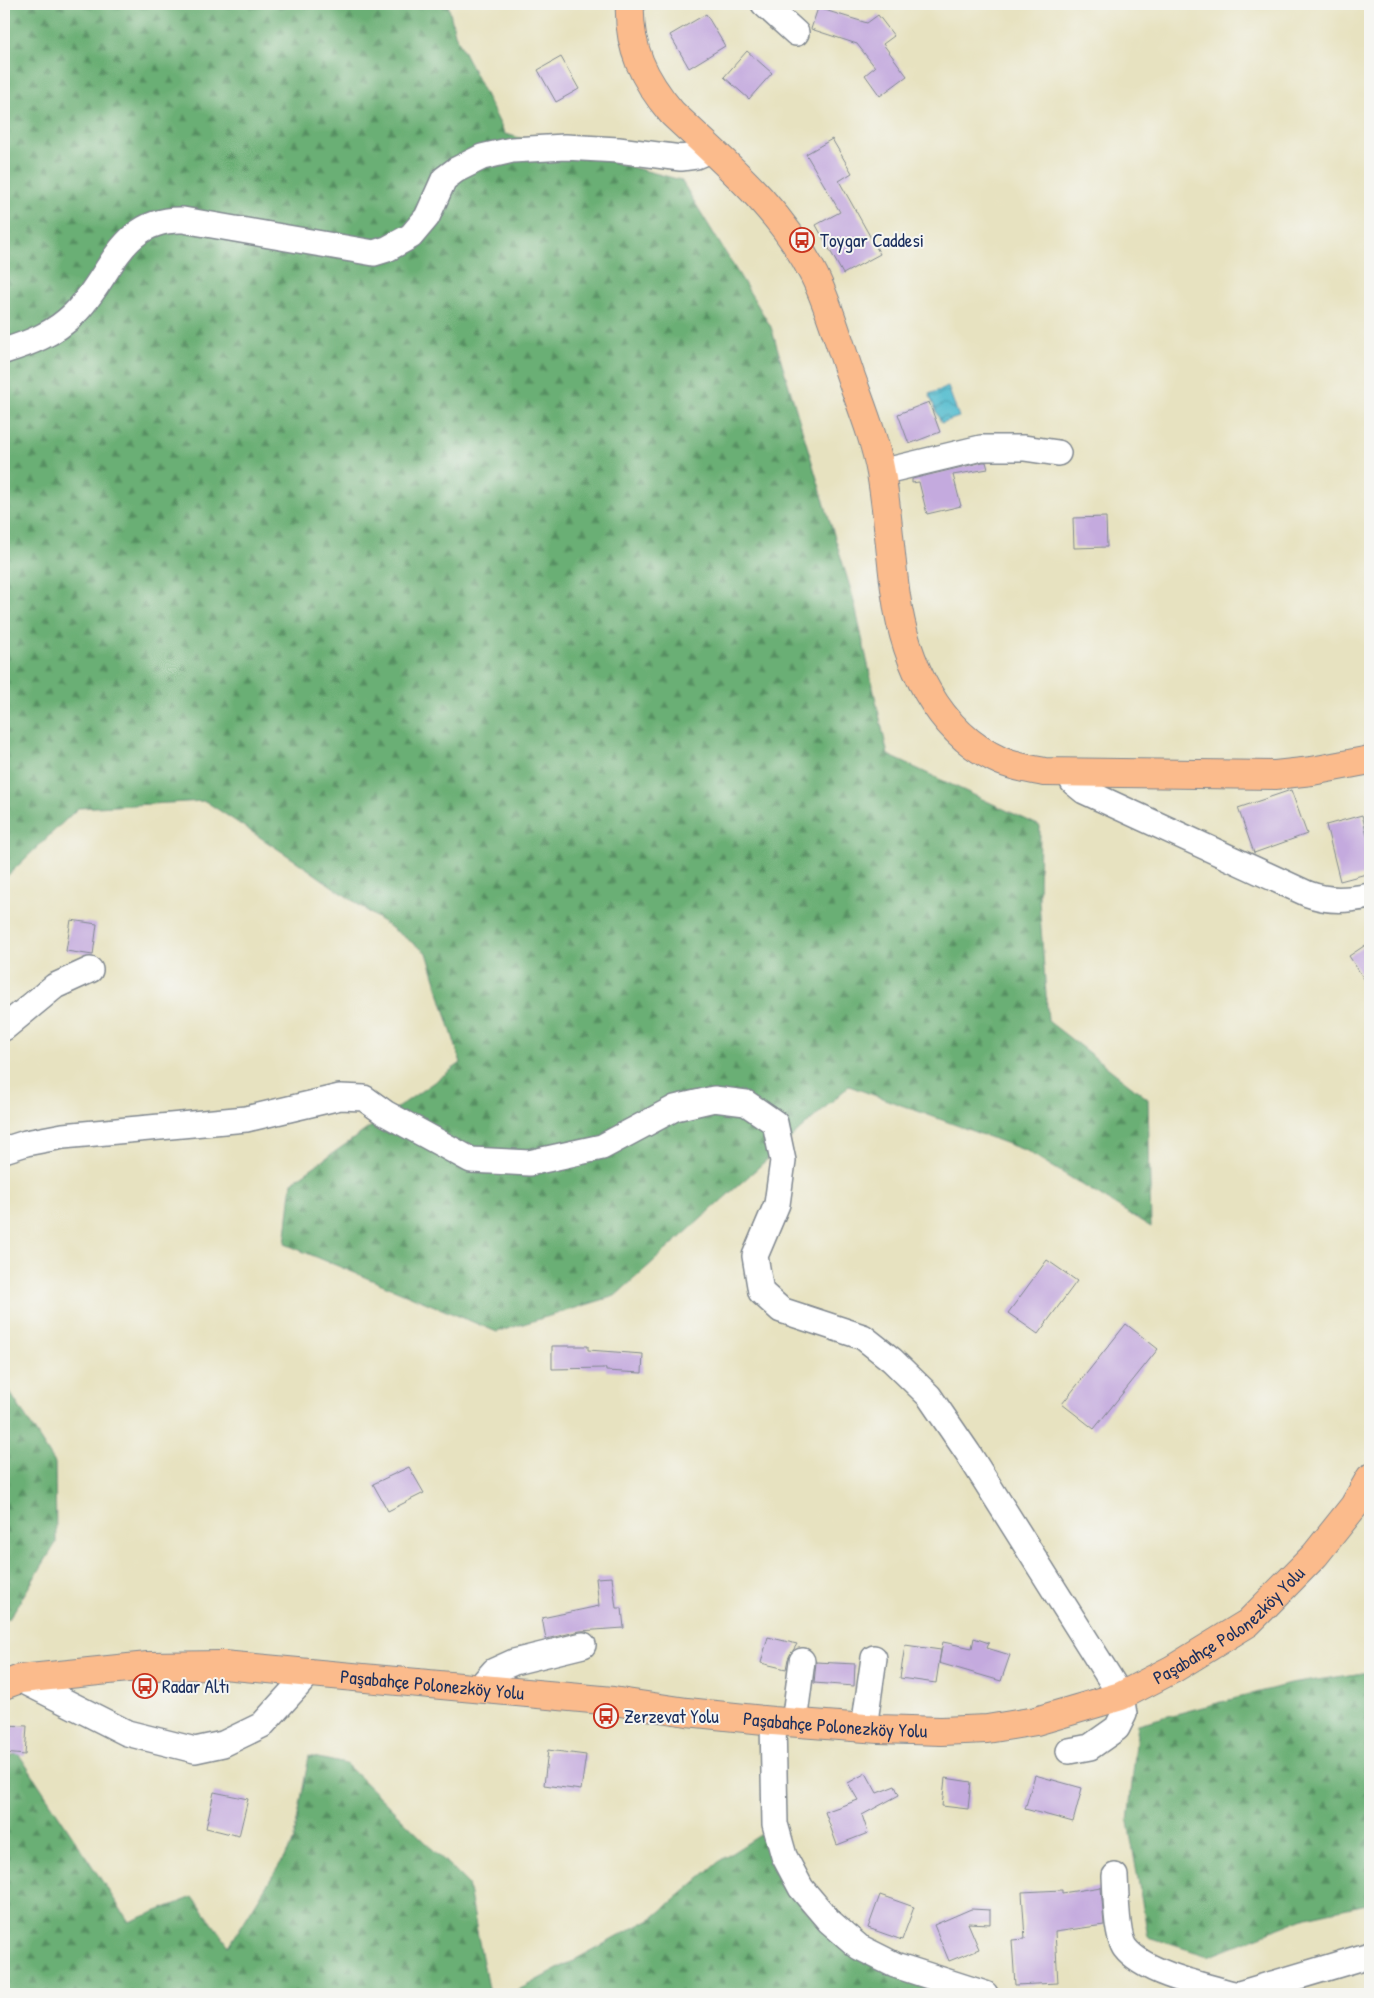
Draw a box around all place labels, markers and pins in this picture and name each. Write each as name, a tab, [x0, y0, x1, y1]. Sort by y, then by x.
bus stop icon: Toygar Caddesi	[789, 227, 815, 253]
place label: Toygar Caddesi	[820, 227, 924, 253]
bus stop icon: Radar Altı	[132, 1673, 158, 1699]
place label: Radar Altı	[162, 1673, 230, 1699]
bus stop icon: Zerzevat Yolu	[593, 1703, 619, 1729]
place label: Zerzevat Yolu	[624, 1703, 719, 1729]

